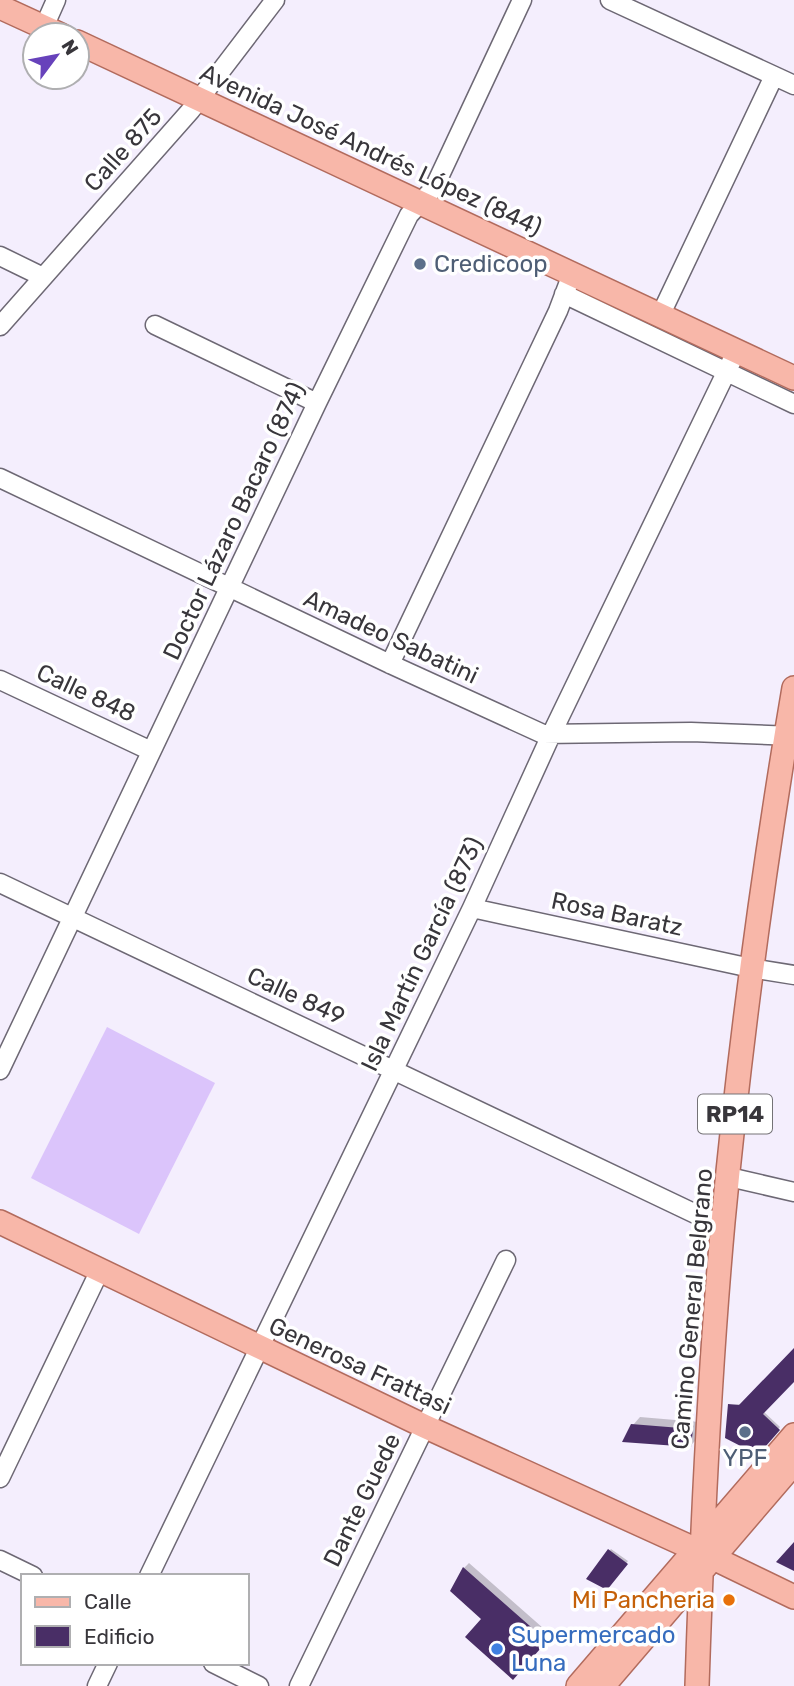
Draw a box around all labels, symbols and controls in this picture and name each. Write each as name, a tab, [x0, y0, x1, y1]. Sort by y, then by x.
north arrow	[21, 21, 91, 91]
text: N	[57, 35, 83, 59]
street label: Avenida José Andrés López (844)	[196, 58, 546, 242]
street label: Calle 875	[78, 103, 168, 197]
place label: Credicoop	[434, 250, 548, 278]
marker: Credicoop	[412, 256, 428, 272]
street label: Doctor Lázaro Bacaro (874)	[157, 378, 311, 664]
street label: Amadeo Sabatini	[299, 584, 483, 690]
street label: Calle 848	[32, 658, 140, 728]
street label: Isla Martín García (873)	[355, 832, 489, 1076]
street label: Rosa Baratz	[549, 886, 685, 942]
street label: Calle 849	[243, 961, 349, 1031]
road number: RP14	[698, 1094, 772, 1134]
street label: Camino General Belgrano	[666, 1167, 718, 1451]
street label: Generosa Frattasi	[265, 1312, 455, 1420]
marker: YPF	[737, 1424, 753, 1440]
street label: Dante Guede	[318, 1429, 406, 1571]
place label: YPF	[723, 1444, 767, 1472]
legend	[21, 1574, 248, 1665]
place label: Mi Pancheria	[572, 1586, 715, 1614]
text: Calle	[84, 1589, 132, 1614]
marker: Mi Pancheria	[721, 1592, 737, 1608]
place label: Supermercado Luna	[511, 1621, 675, 1677]
text: Edificio	[84, 1624, 154, 1649]
marker: Supermercado Luna	[489, 1641, 505, 1657]

